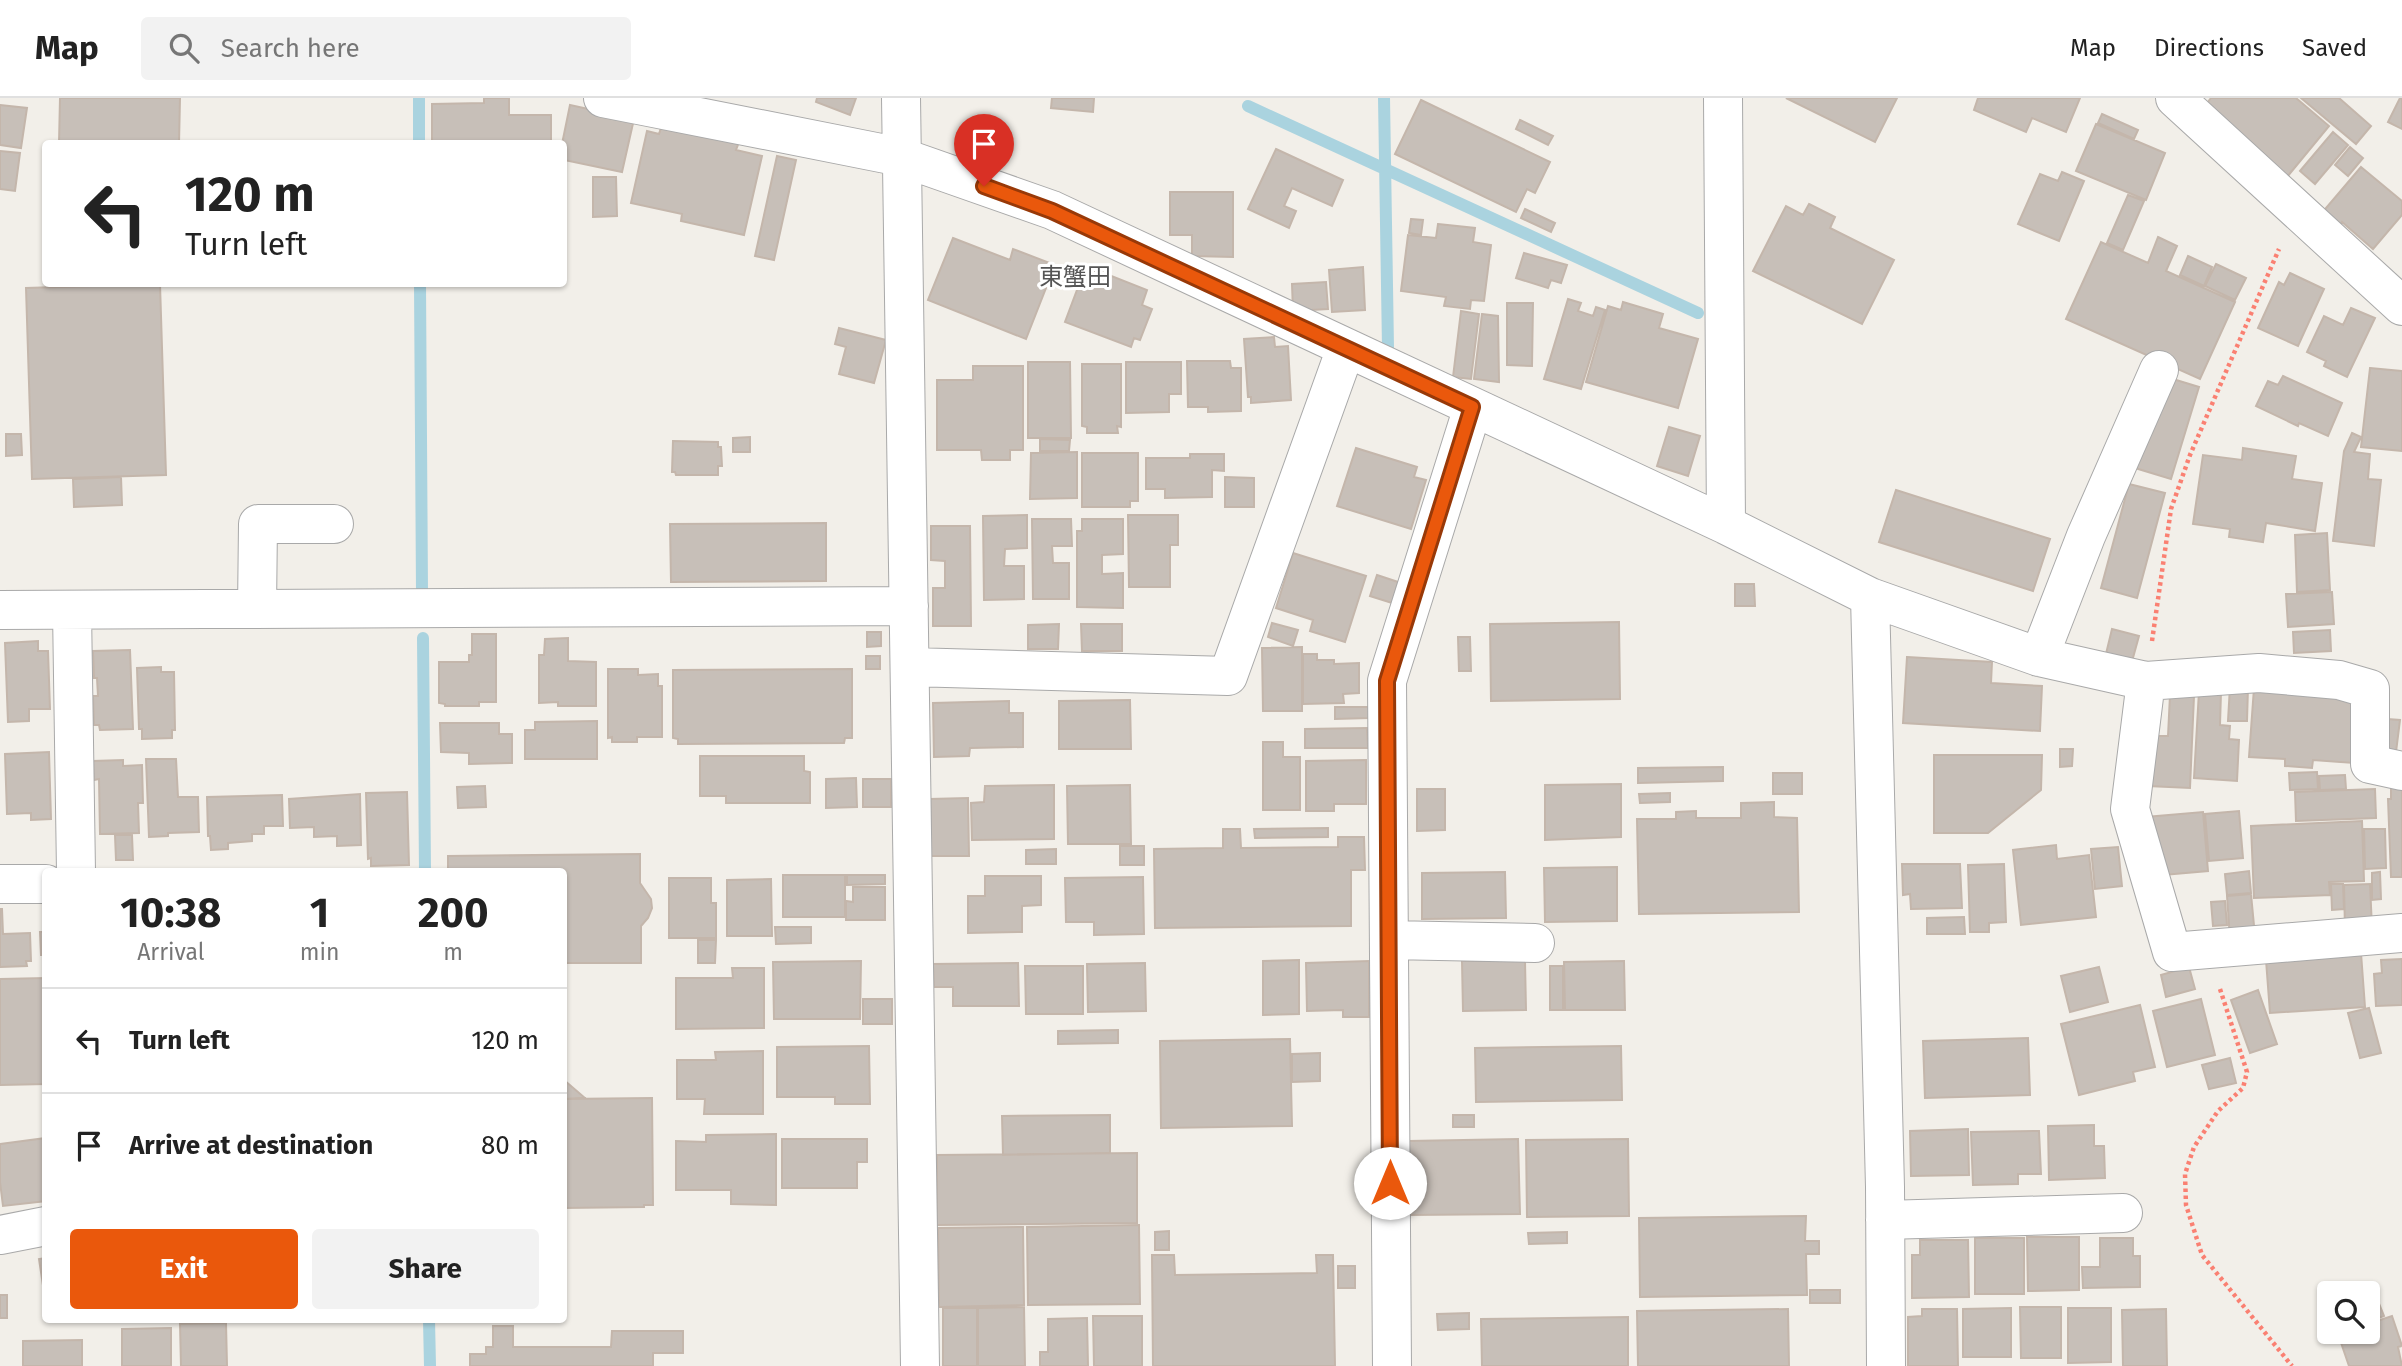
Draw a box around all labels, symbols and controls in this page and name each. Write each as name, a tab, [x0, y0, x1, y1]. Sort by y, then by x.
search box	[141, 17, 631, 80]
text: Map	[35, 28, 99, 68]
icon: search	[165, 29, 203, 67]
text: Search here	[221, 33, 360, 64]
text: Map	[2070, 34, 2116, 62]
text: Directions	[2154, 34, 2264, 62]
text: Saved	[2302, 34, 2367, 62]
pin	[954, 114, 1014, 186]
icon: arrive	[965, 125, 1003, 163]
text: 120 m	[185, 165, 315, 224]
icon: left	[70, 168, 161, 259]
text: Turn left	[185, 225, 307, 263]
district label: 東蟹田	[1039, 263, 1111, 291]
text: 10:38	[120, 888, 221, 938]
text: 1	[310, 888, 329, 938]
text: 200	[418, 888, 489, 938]
text: Arrival	[137, 938, 205, 966]
text: min	[300, 938, 339, 966]
text: m	[443, 938, 463, 966]
icon: left	[70, 1022, 108, 1060]
text: Turn left	[129, 1025, 230, 1056]
text: 120 m	[471, 1025, 539, 1056]
icon: arrive	[70, 1127, 108, 1165]
text: Arrive at destination	[129, 1130, 373, 1161]
text: 80 m	[481, 1130, 539, 1161]
position arrow	[1353, 1146, 1427, 1220]
button: Exit	[70, 1229, 298, 1309]
button: Share	[312, 1229, 539, 1309]
map controls	[2317, 1281, 2380, 1344]
button: search	[2317, 1281, 2380, 1344]

